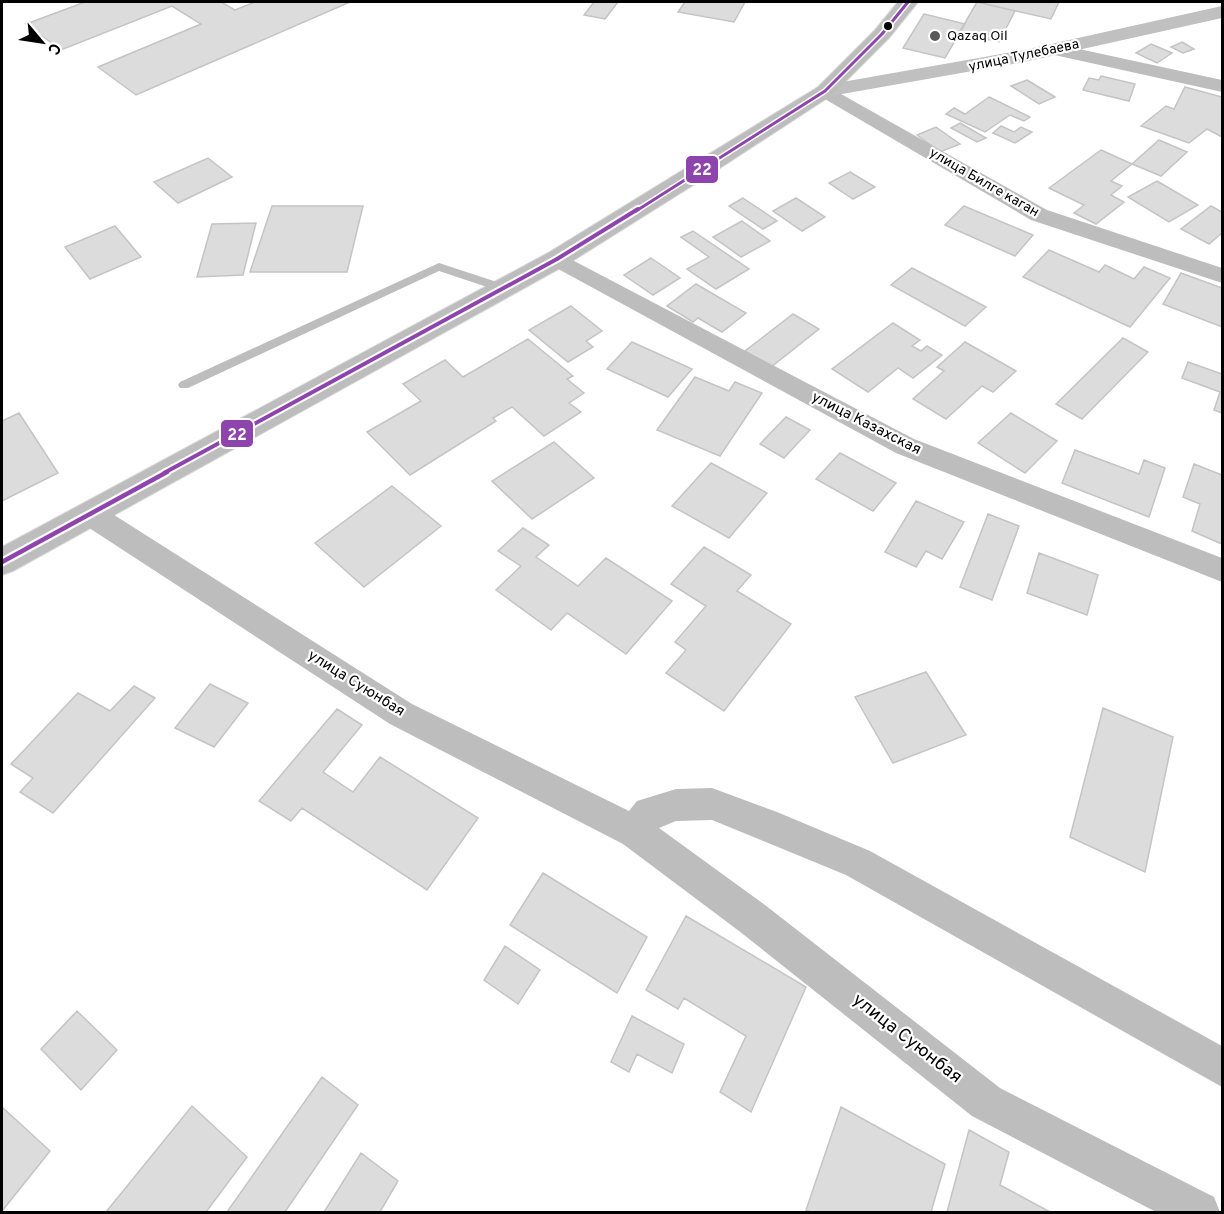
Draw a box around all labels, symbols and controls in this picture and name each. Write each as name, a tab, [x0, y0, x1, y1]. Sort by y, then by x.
north arrow	[12, 12, 72, 72]
unlabelled marker	[882, 20, 894, 32]
place label: Qazaq Oil	[947, 28, 1008, 45]
marker: Qazaq Oil	[928, 29, 942, 43]
street label: улица Тулебаева	[967, 36, 1081, 76]
text: С	[42, 39, 65, 58]
street label: улица Билге каган	[926, 145, 1042, 221]
line badge: 22	[685, 155, 719, 184]
text: 22	[692, 161, 712, 181]
street label: улица Казахская	[808, 388, 924, 460]
line badge: 22	[220, 419, 254, 448]
text: 22	[227, 426, 247, 446]
street label: улица Суюнбая	[304, 647, 408, 721]
street label: улица Суюнбая	[847, 989, 967, 1089]

